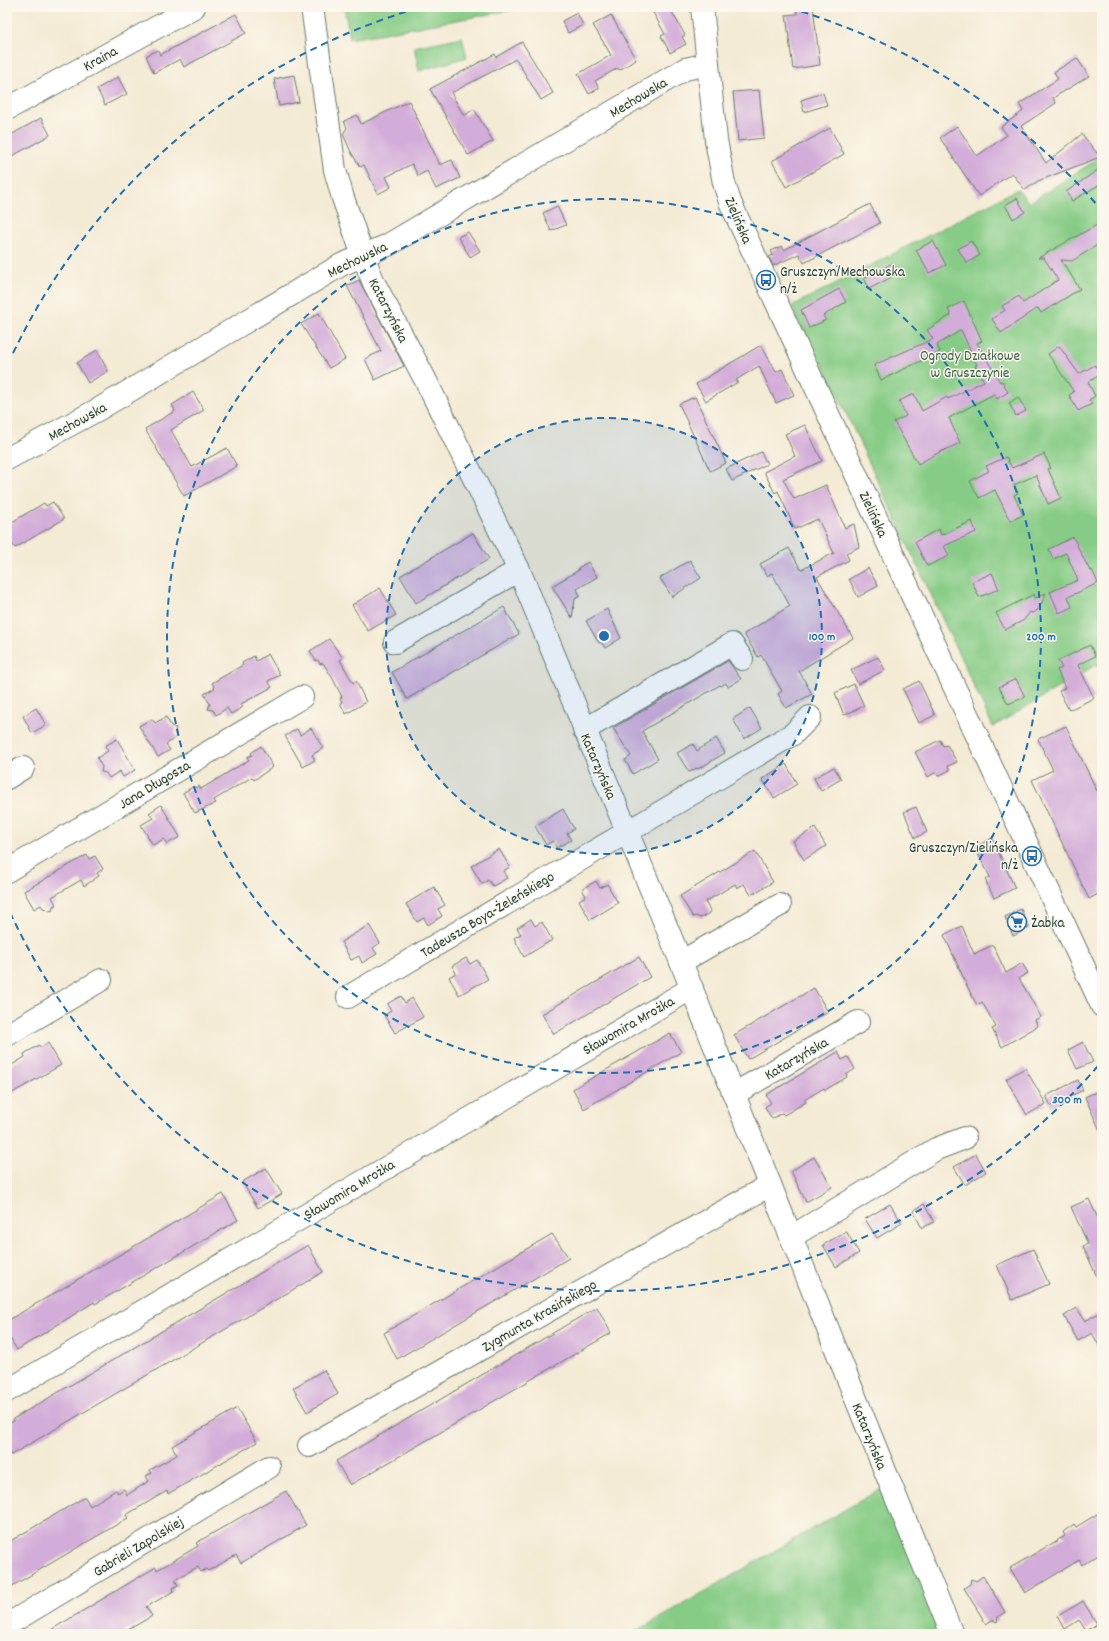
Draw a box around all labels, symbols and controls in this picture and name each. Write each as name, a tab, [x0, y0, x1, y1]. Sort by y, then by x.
street label: Kraina	[80, 41, 123, 78]
street label: Mechowska	[606, 72, 673, 125]
street label: Zielińska	[718, 194, 757, 248]
street label: Mechowska	[324, 236, 392, 285]
place label: Gruszczyn/Mechowska n/ż	[780, 262, 906, 301]
bus stop icon: Gruszczyn/Mechowska n/ż	[755, 269, 777, 291]
street label: Katarzyńska	[361, 275, 413, 348]
park label: Ogrody Działkowe w Gruszczynie	[920, 346, 1020, 385]
street label: Mechowska	[45, 397, 112, 448]
street label: Zielińska	[852, 488, 893, 542]
centre of rings	[597, 629, 611, 643]
text: 100 m	[809, 629, 835, 646]
text: 200 m	[1026, 629, 1056, 646]
street label: Katarzyńska	[573, 730, 621, 804]
street label: Jana Długosza	[115, 755, 196, 816]
place label: Gruszczyn/Zielińska n/ż	[909, 838, 1019, 877]
bus stop icon: Gruszczyn/Zielińska n/ż	[1021, 845, 1043, 867]
street label: Tadeusza Boya-Żeleńskiego	[417, 867, 560, 965]
supermarket icon: Żabka	[1006, 911, 1028, 933]
place label: Żabka	[1031, 913, 1065, 935]
street label: Sławomira Mrożka	[579, 991, 680, 1062]
street label: Katarzyńska	[761, 1032, 834, 1087]
text: 300 m	[1052, 1092, 1082, 1109]
street label: Sławomira Mrożka	[300, 1154, 401, 1227]
street label: Zygmunta Krasińskiego	[478, 1275, 602, 1359]
street label: Katarzyńska	[845, 1400, 892, 1474]
street label: Gabrieli Zapolskiej	[90, 1512, 189, 1583]

